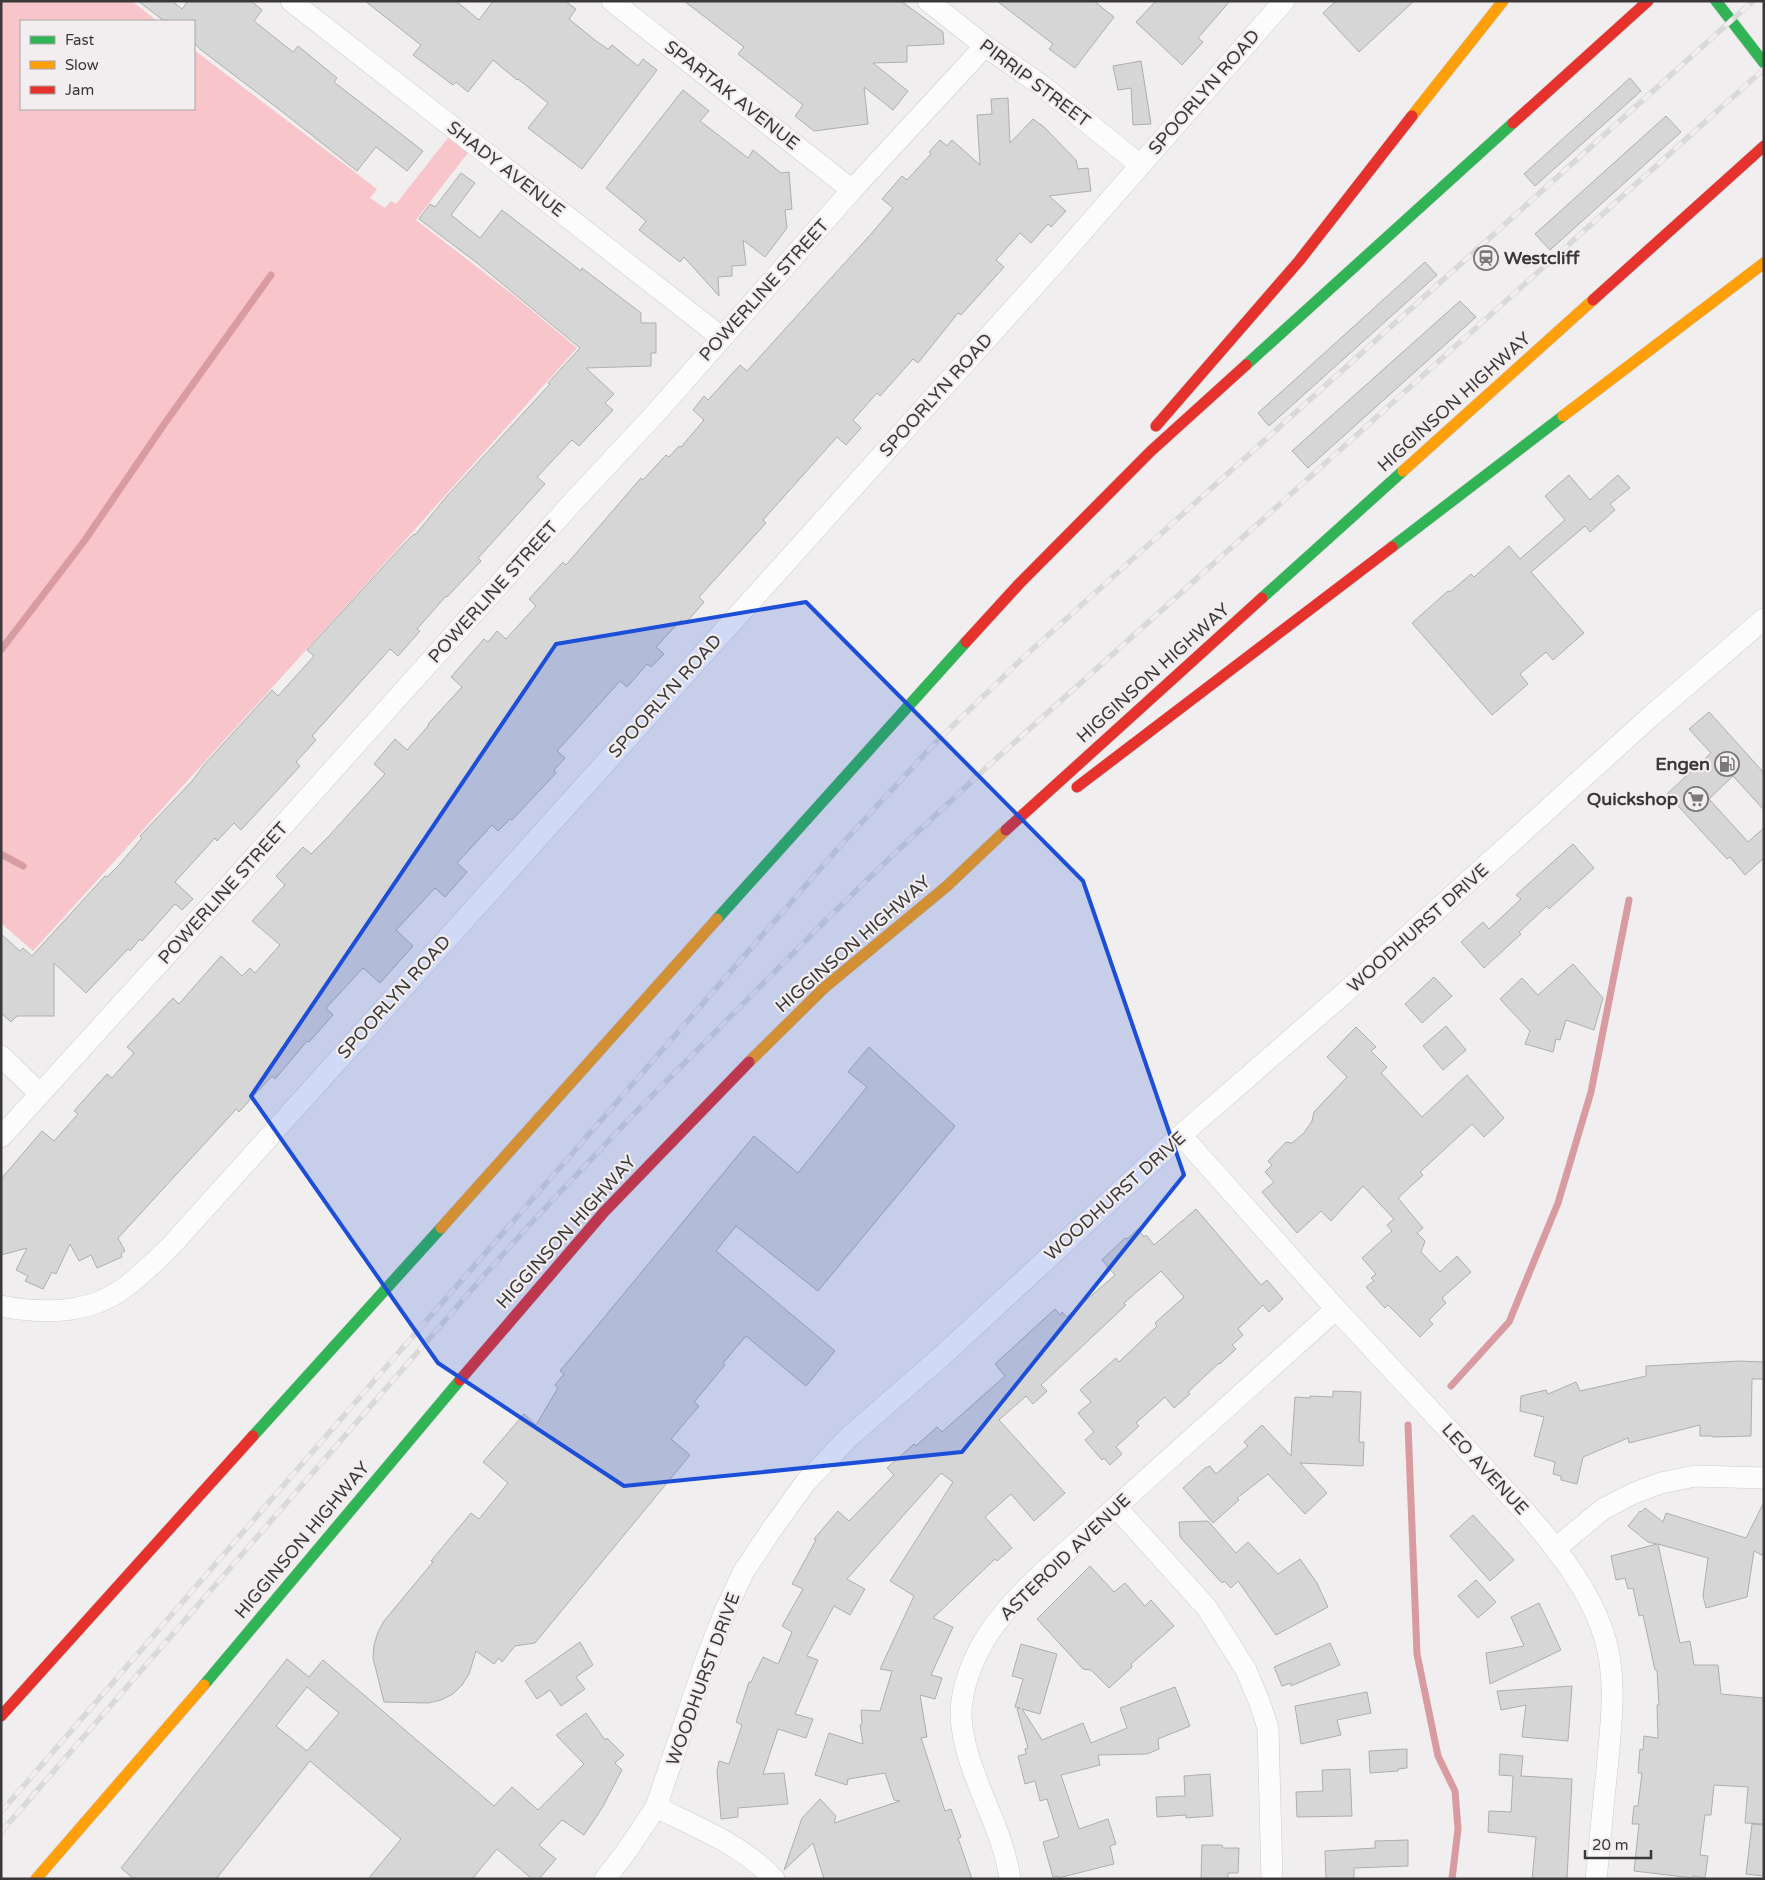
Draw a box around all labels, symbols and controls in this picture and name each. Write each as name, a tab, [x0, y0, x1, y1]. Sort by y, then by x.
legend	[20, 20, 195, 110]
street label: SPOORLYN ROAD	[1144, 25, 1264, 159]
text: Fast	[65, 31, 95, 49]
street label: PIRRIP STREET	[975, 34, 1095, 132]
street label: SPARTAK AVENUE	[660, 36, 804, 154]
text: Slow	[65, 56, 99, 74]
text: Jam	[65, 81, 94, 99]
street label: SHADY AVENUE	[443, 116, 569, 222]
street label: POWERLINE STREET	[694, 214, 834, 366]
station icon: Westcliff	[1473, 245, 1499, 271]
place label: Westcliff	[1504, 247, 1580, 269]
street label: HIGGINSON HIGHWAY	[1373, 327, 1535, 477]
street label: SPOORLYN ROAD	[875, 329, 997, 461]
street label: POWERLINE STREET	[423, 516, 563, 668]
street label: HIGGINSON HIGHWAY	[1072, 598, 1234, 748]
street label: SPOORLYN ROAD	[604, 630, 726, 762]
fuel station icon: Engen	[1714, 751, 1740, 777]
place label: Engen	[1655, 753, 1710, 775]
supermarket icon: Quickshop	[1683, 786, 1709, 812]
place label: Quickshop	[1587, 788, 1678, 810]
street label: POWERLINE STREET	[153, 817, 293, 969]
street label: WOODHURST DRIVE	[1343, 859, 1493, 997]
street label: HIGGINSON HIGHWAY	[771, 870, 935, 1017]
street label: SPOORLYN ROAD	[333, 931, 455, 1063]
street label: WOODHURST DRIVE	[1040, 1127, 1190, 1265]
street label: HIGGINSON HIGHWAY	[491, 1151, 641, 1313]
street label: LEO AVENUE	[1437, 1419, 1533, 1519]
street label: HIGGINSON HIGHWAY	[230, 1457, 374, 1623]
street label: ASTEROID AVENUE	[995, 1489, 1135, 1625]
street label: WOODHURST DRIVE	[661, 1589, 745, 1769]
scale bar	[1585, 1828, 1651, 1860]
text: 20 m	[1592, 1836, 1629, 1854]

